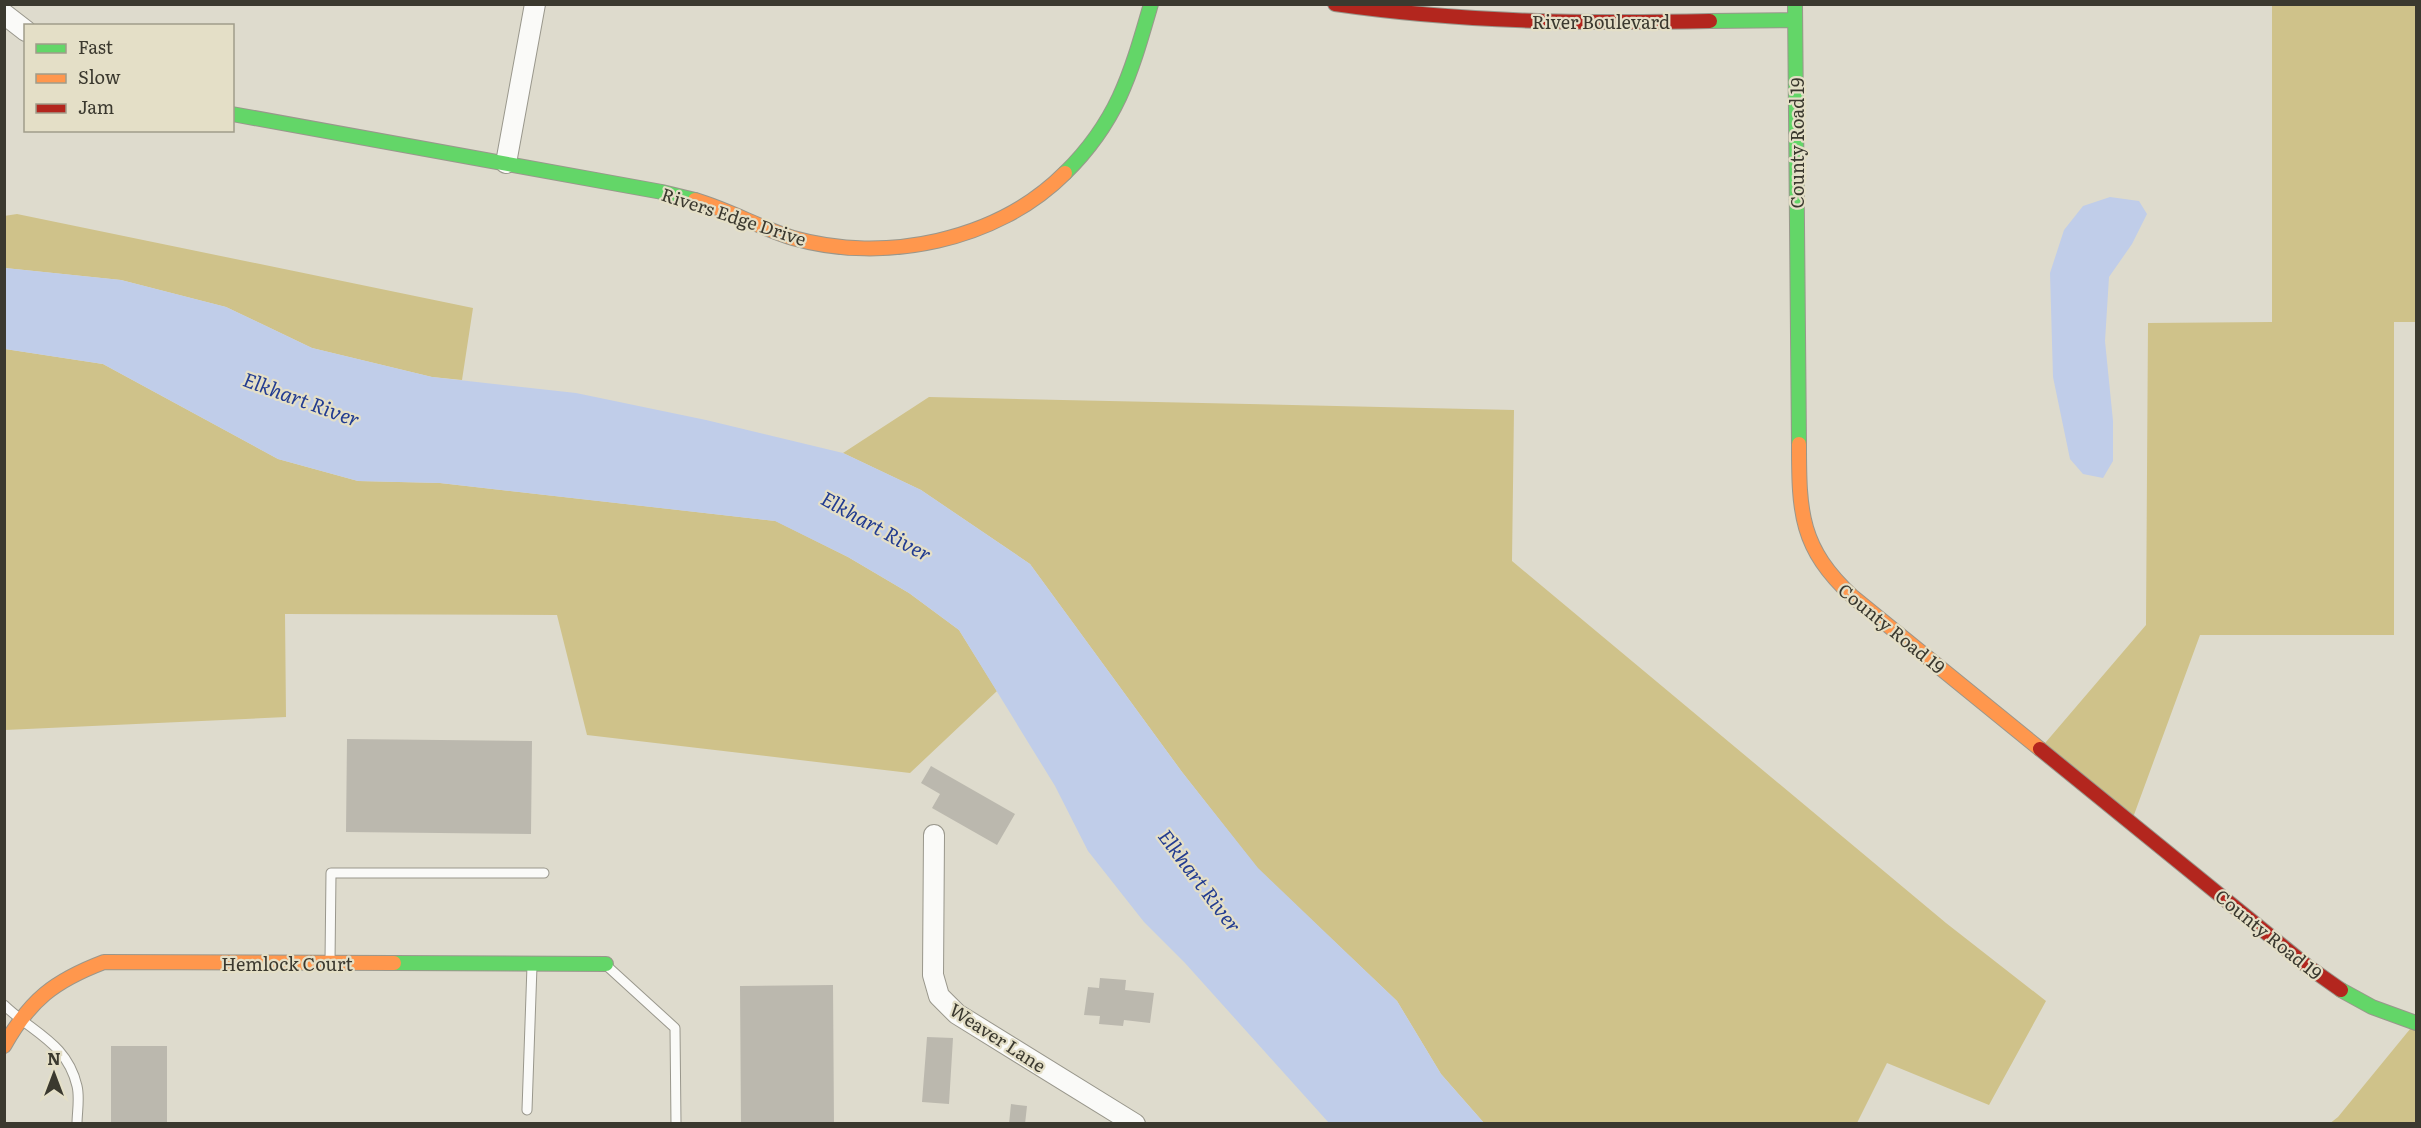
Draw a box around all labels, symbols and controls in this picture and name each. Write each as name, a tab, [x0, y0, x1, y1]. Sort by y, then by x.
street label: River Boulevard	[1532, 8, 1670, 35]
legend	[24, 24, 234, 132]
text: Fast	[78, 33, 114, 60]
text: Slow	[78, 63, 121, 90]
street label: County Road 19	[1783, 78, 1810, 209]
text: Jam	[78, 93, 114, 120]
street label: Rivers Edge Drive	[658, 180, 810, 252]
water label: Elkhart River	[239, 363, 365, 433]
water label: Elkhart River	[816, 482, 938, 568]
street label: County Road 19	[1833, 576, 1951, 680]
water label: Elkhart River	[1152, 822, 1250, 938]
street label: County Road 19	[2210, 882, 2328, 986]
street label: Hemlock Court	[221, 950, 354, 977]
street label: Weaver Lane	[945, 996, 1051, 1078]
north arrow	[24, 1044, 84, 1104]
text: N	[47, 1046, 61, 1070]

